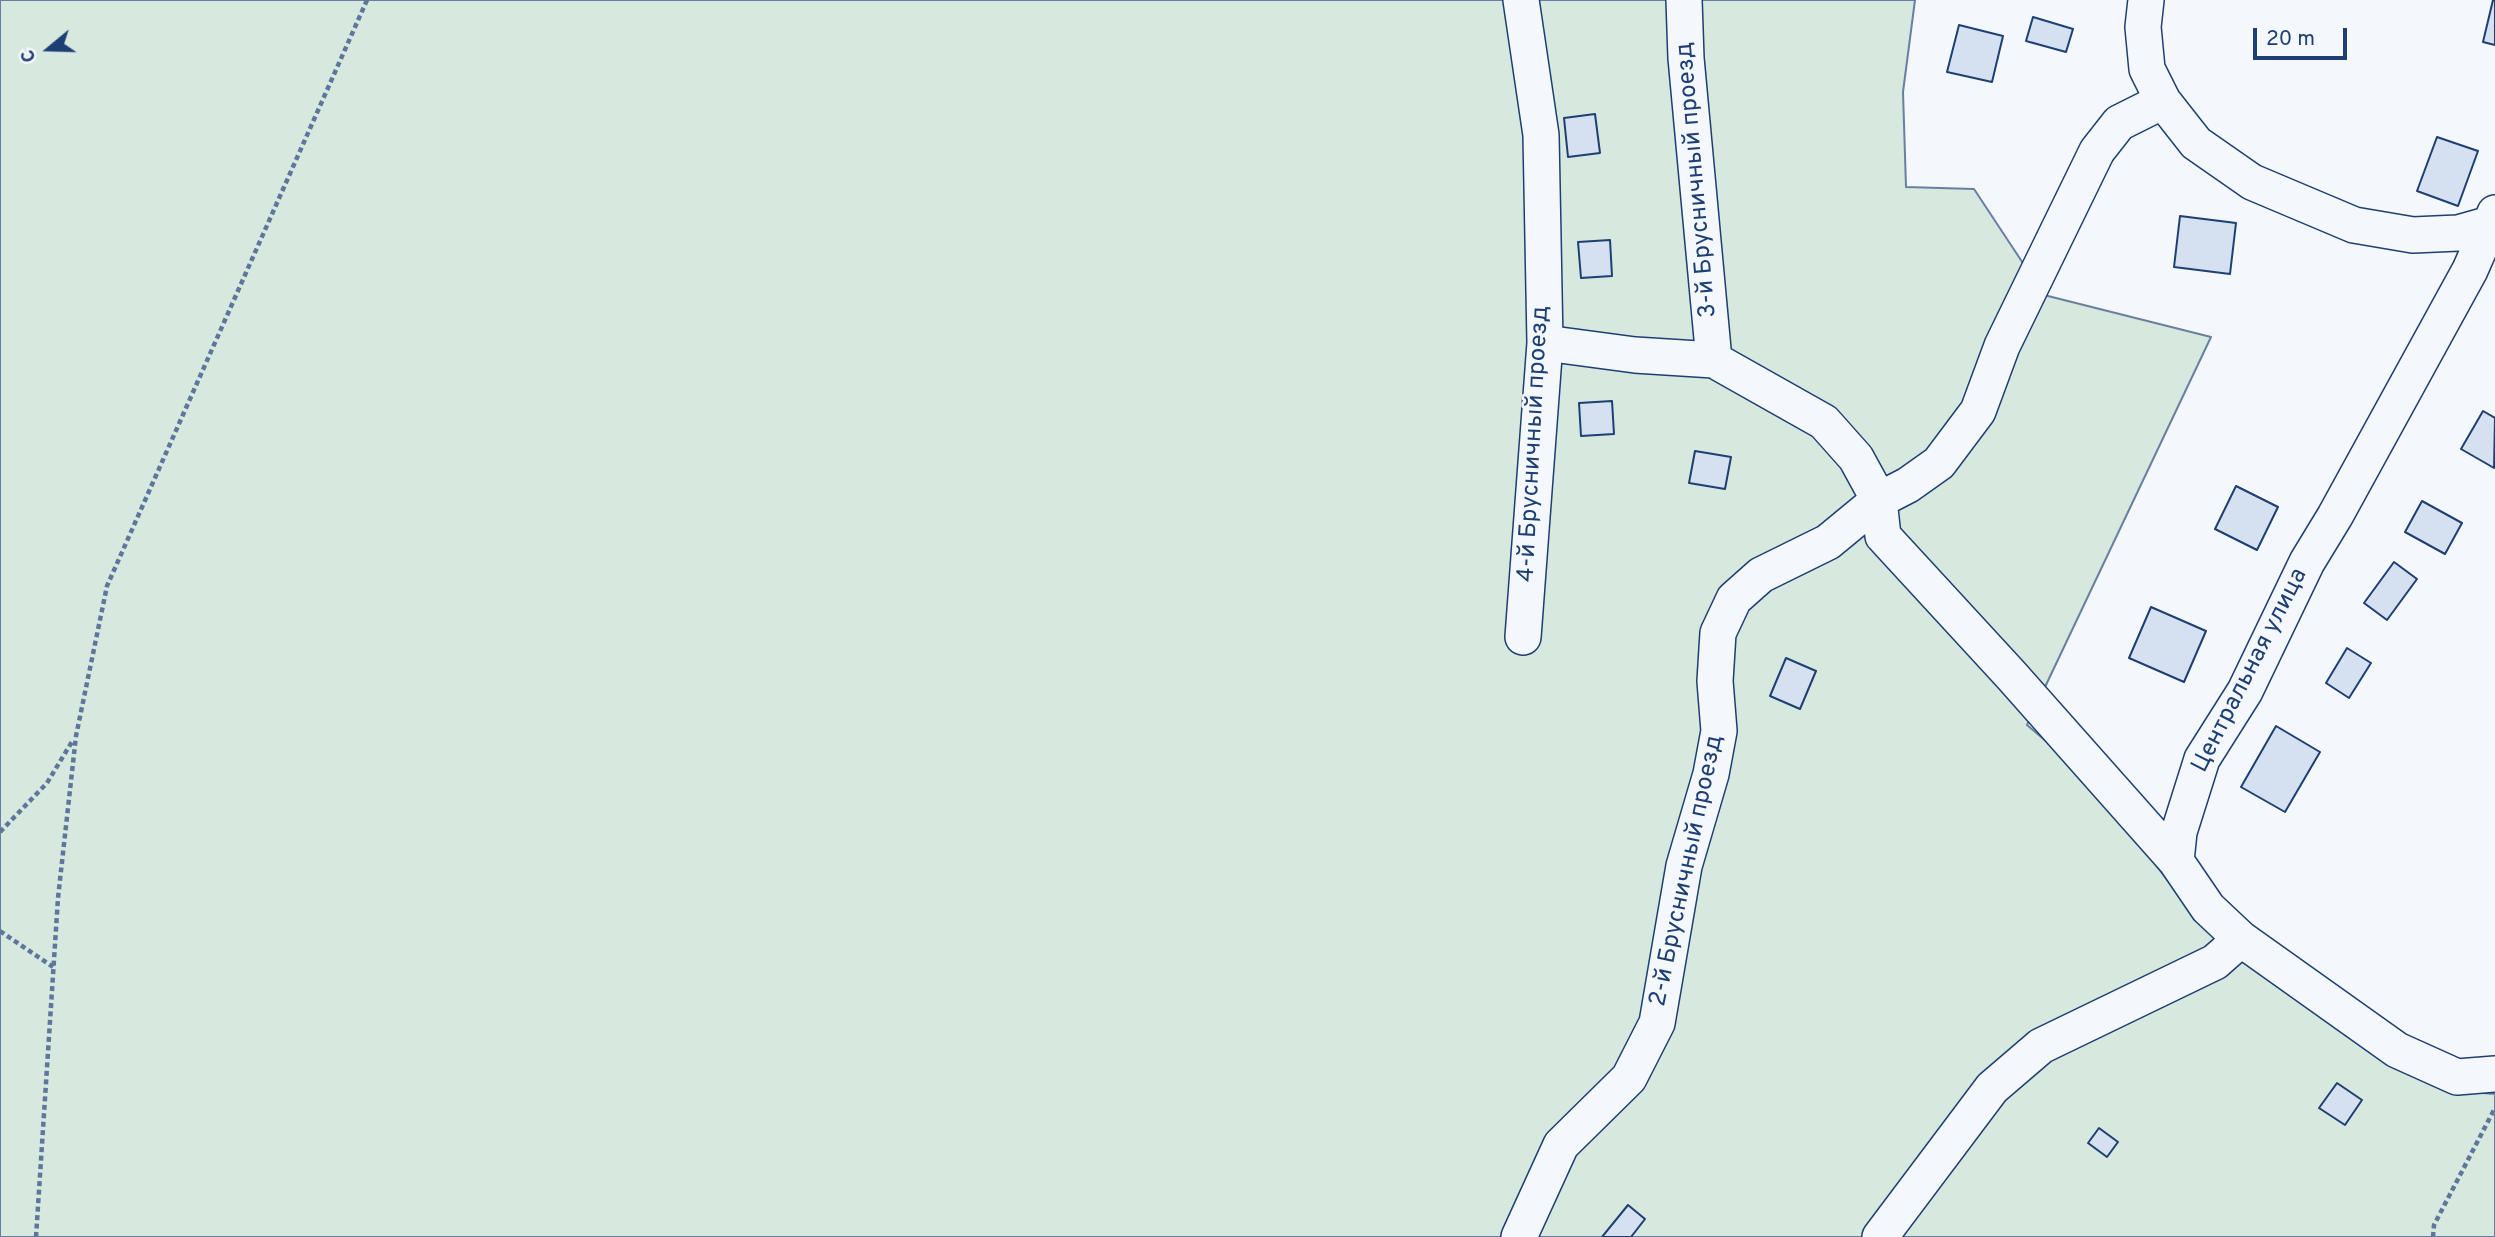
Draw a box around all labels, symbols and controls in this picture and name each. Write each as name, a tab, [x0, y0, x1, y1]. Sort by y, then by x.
north arrow	[14, 14, 84, 84]
scale bar	[2257, 14, 2352, 58]
text: 20 m	[2266, 26, 2315, 53]
street label: 3-й Брусничный проезд	[1672, 41, 1724, 319]
text: С	[16, 46, 42, 65]
street label: 4-й Брусничный проезд	[1513, 305, 1557, 583]
street label: Центральная улица	[2187, 564, 2315, 778]
street label: 2-й Брусничный проезд	[1645, 733, 1731, 1009]

